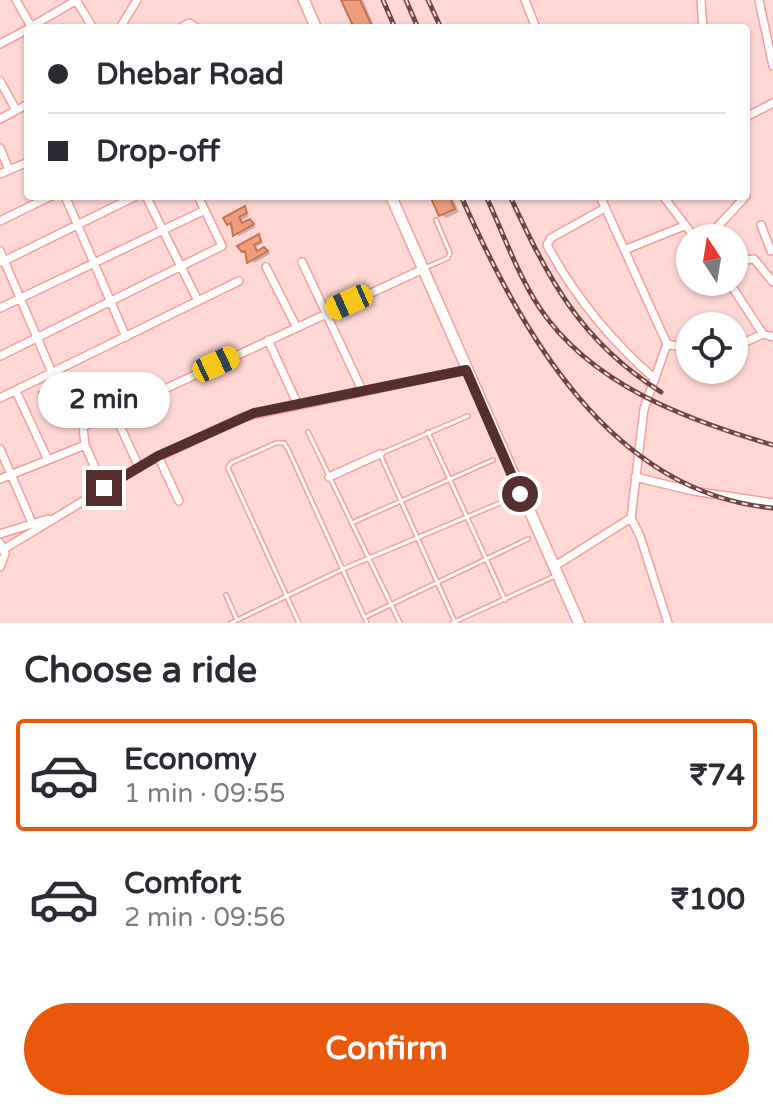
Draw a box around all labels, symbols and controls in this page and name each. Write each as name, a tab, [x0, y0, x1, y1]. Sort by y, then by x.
text: Dhebar Road	[96, 56, 284, 93]
text: Drop-off	[96, 133, 220, 170]
north arrow	[676, 224, 748, 296]
map controls	[676, 224, 748, 384]
car	[322, 281, 376, 323]
button: locate	[676, 312, 748, 384]
car	[189, 343, 243, 385]
callout: 2 min	[38, 372, 170, 428]
text: 2 min	[69, 384, 139, 415]
route end	[86, 470, 122, 506]
route start	[502, 476, 538, 512]
text: Choose a ride	[24, 649, 257, 692]
icon: car	[28, 739, 100, 811]
text: Economy	[124, 741, 257, 778]
text: ₹74	[690, 757, 745, 794]
text: 1 min · 09:55	[124, 778, 286, 809]
icon: car	[28, 863, 100, 935]
text: Comfort	[124, 865, 242, 902]
text: ₹100	[671, 881, 745, 918]
text: 2 min · 09:56	[124, 902, 286, 933]
button: Confirm	[24, 1003, 749, 1095]

